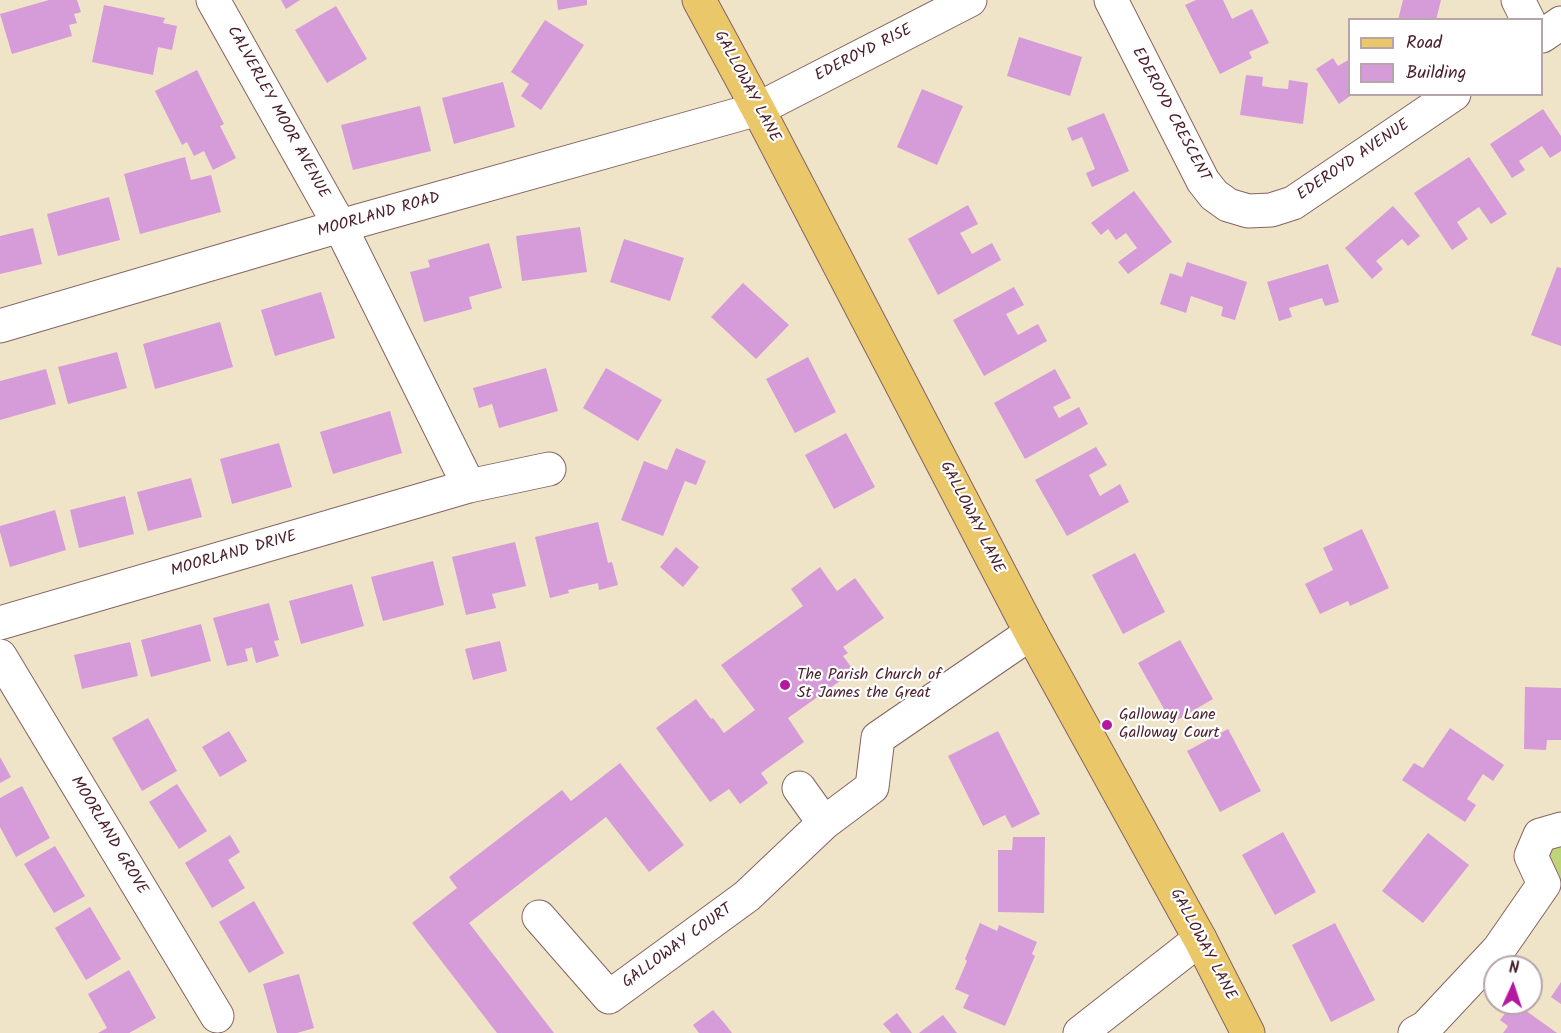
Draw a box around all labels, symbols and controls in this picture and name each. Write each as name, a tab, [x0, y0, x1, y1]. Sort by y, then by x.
legend	[1348, 18, 1543, 96]
street label: EDEROYD RISE	[812, 21, 916, 87]
street label: CALVERLEY MOOR AVENUE	[221, 23, 333, 203]
street label: GALLOWAY LANE	[709, 28, 783, 146]
text: Road	[1406, 29, 1442, 58]
street label: EDEROYD CRESCENT	[1126, 45, 1214, 185]
text: Building	[1406, 59, 1466, 88]
street label: EDEROYD AVENUE	[1294, 116, 1414, 206]
street label: MOORLAND ROAD	[315, 189, 443, 243]
street label: GALLOWAY LANE	[934, 459, 1008, 577]
street label: MOORLAND DRIVE	[169, 528, 299, 582]
place label: The Parish Church of St James the Great	[797, 666, 941, 704]
marker: The Parish Church of St James the Great	[778, 678, 792, 692]
place label: Galloway Lane Galloway Court	[1119, 706, 1220, 744]
marker: Galloway Lane Galloway Court	[1100, 718, 1114, 732]
street label: MOORLAND GROVE	[65, 773, 151, 899]
street label: GALLOWAY LANE	[1165, 886, 1239, 1004]
street label: GALLOWAY COURT	[619, 901, 737, 993]
north arrow	[1483, 955, 1543, 1015]
text: N	[1508, 956, 1520, 981]

